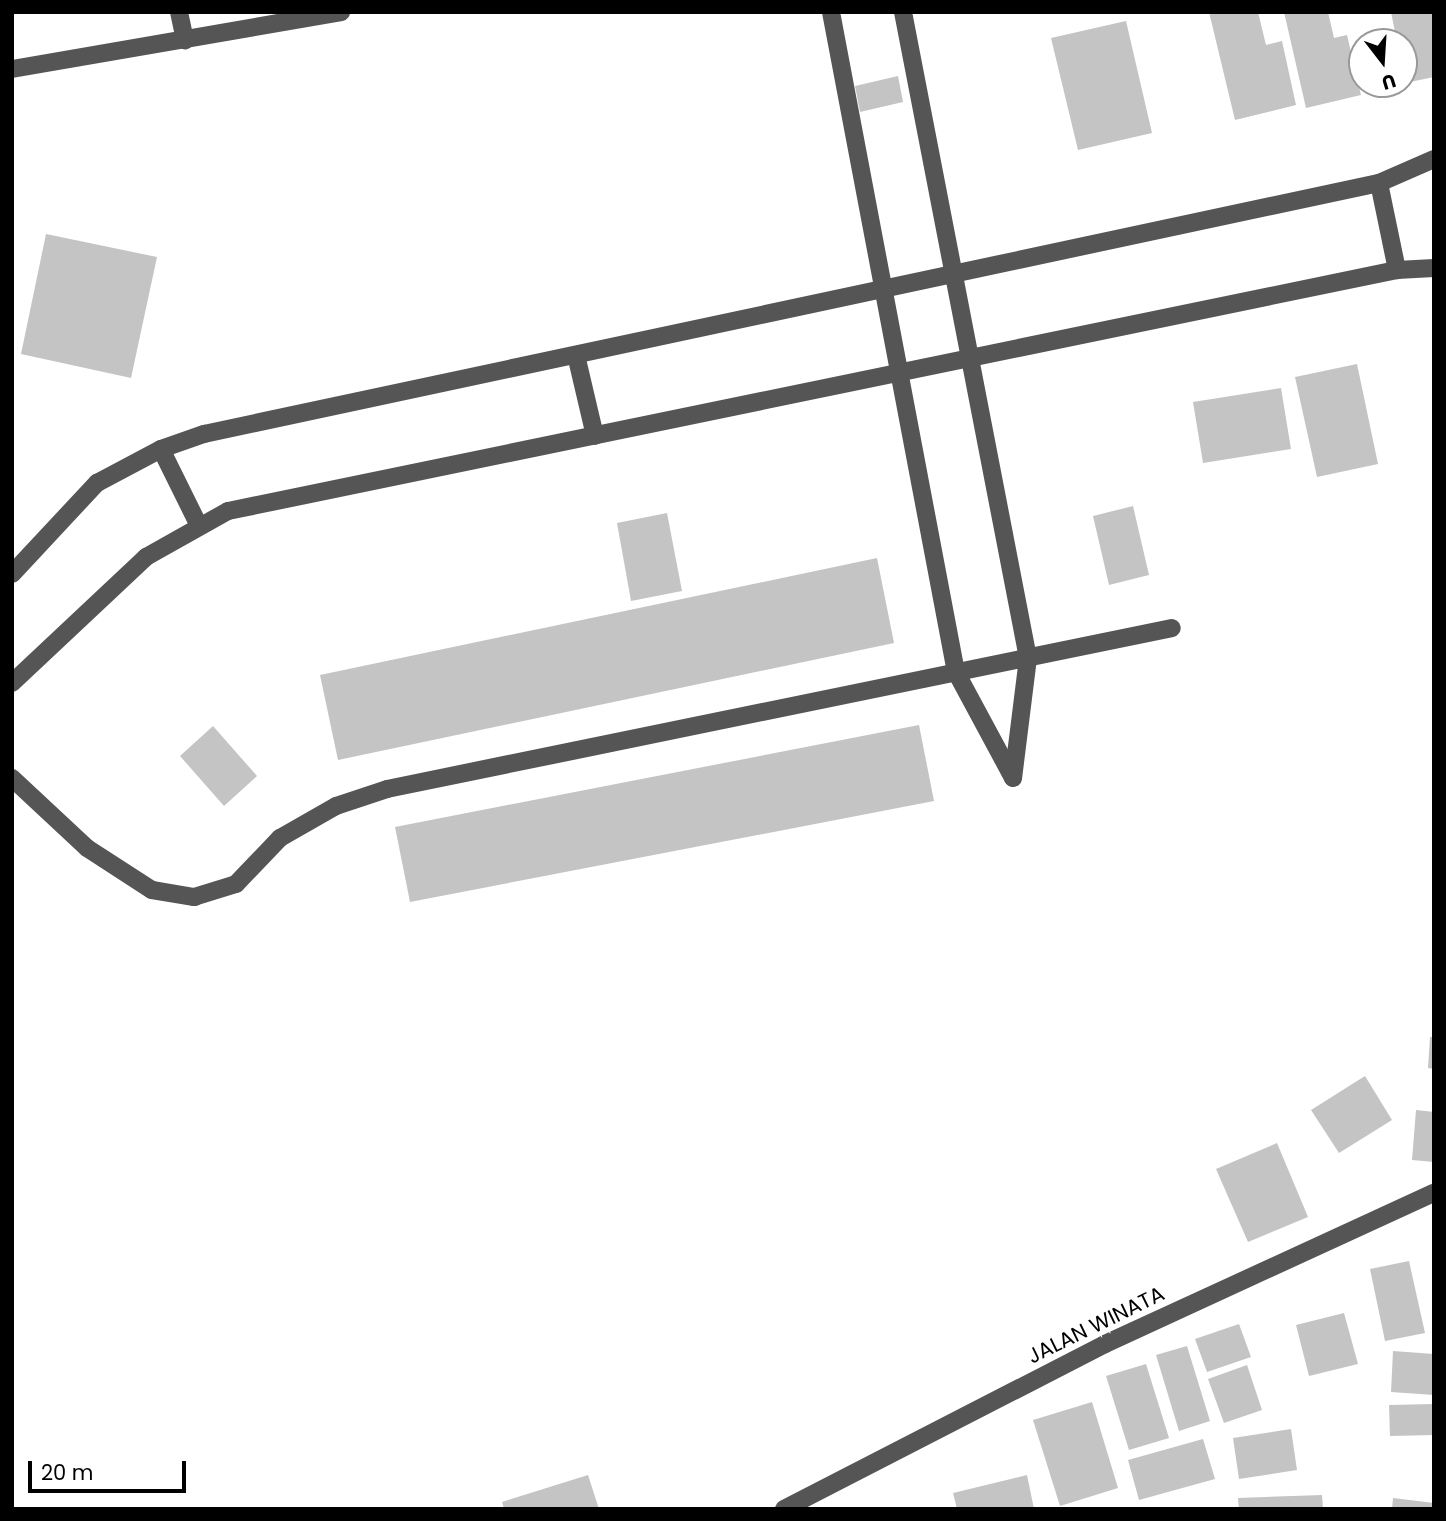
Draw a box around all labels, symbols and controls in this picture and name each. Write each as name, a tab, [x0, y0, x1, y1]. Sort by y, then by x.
north arrow	[1348, 28, 1418, 98]
text: U	[1378, 67, 1399, 97]
street label: JALAN WINATA	[1024, 1281, 1168, 1369]
scale bar	[32, 1448, 189, 1492]
text: 20 m	[41, 1458, 94, 1487]

